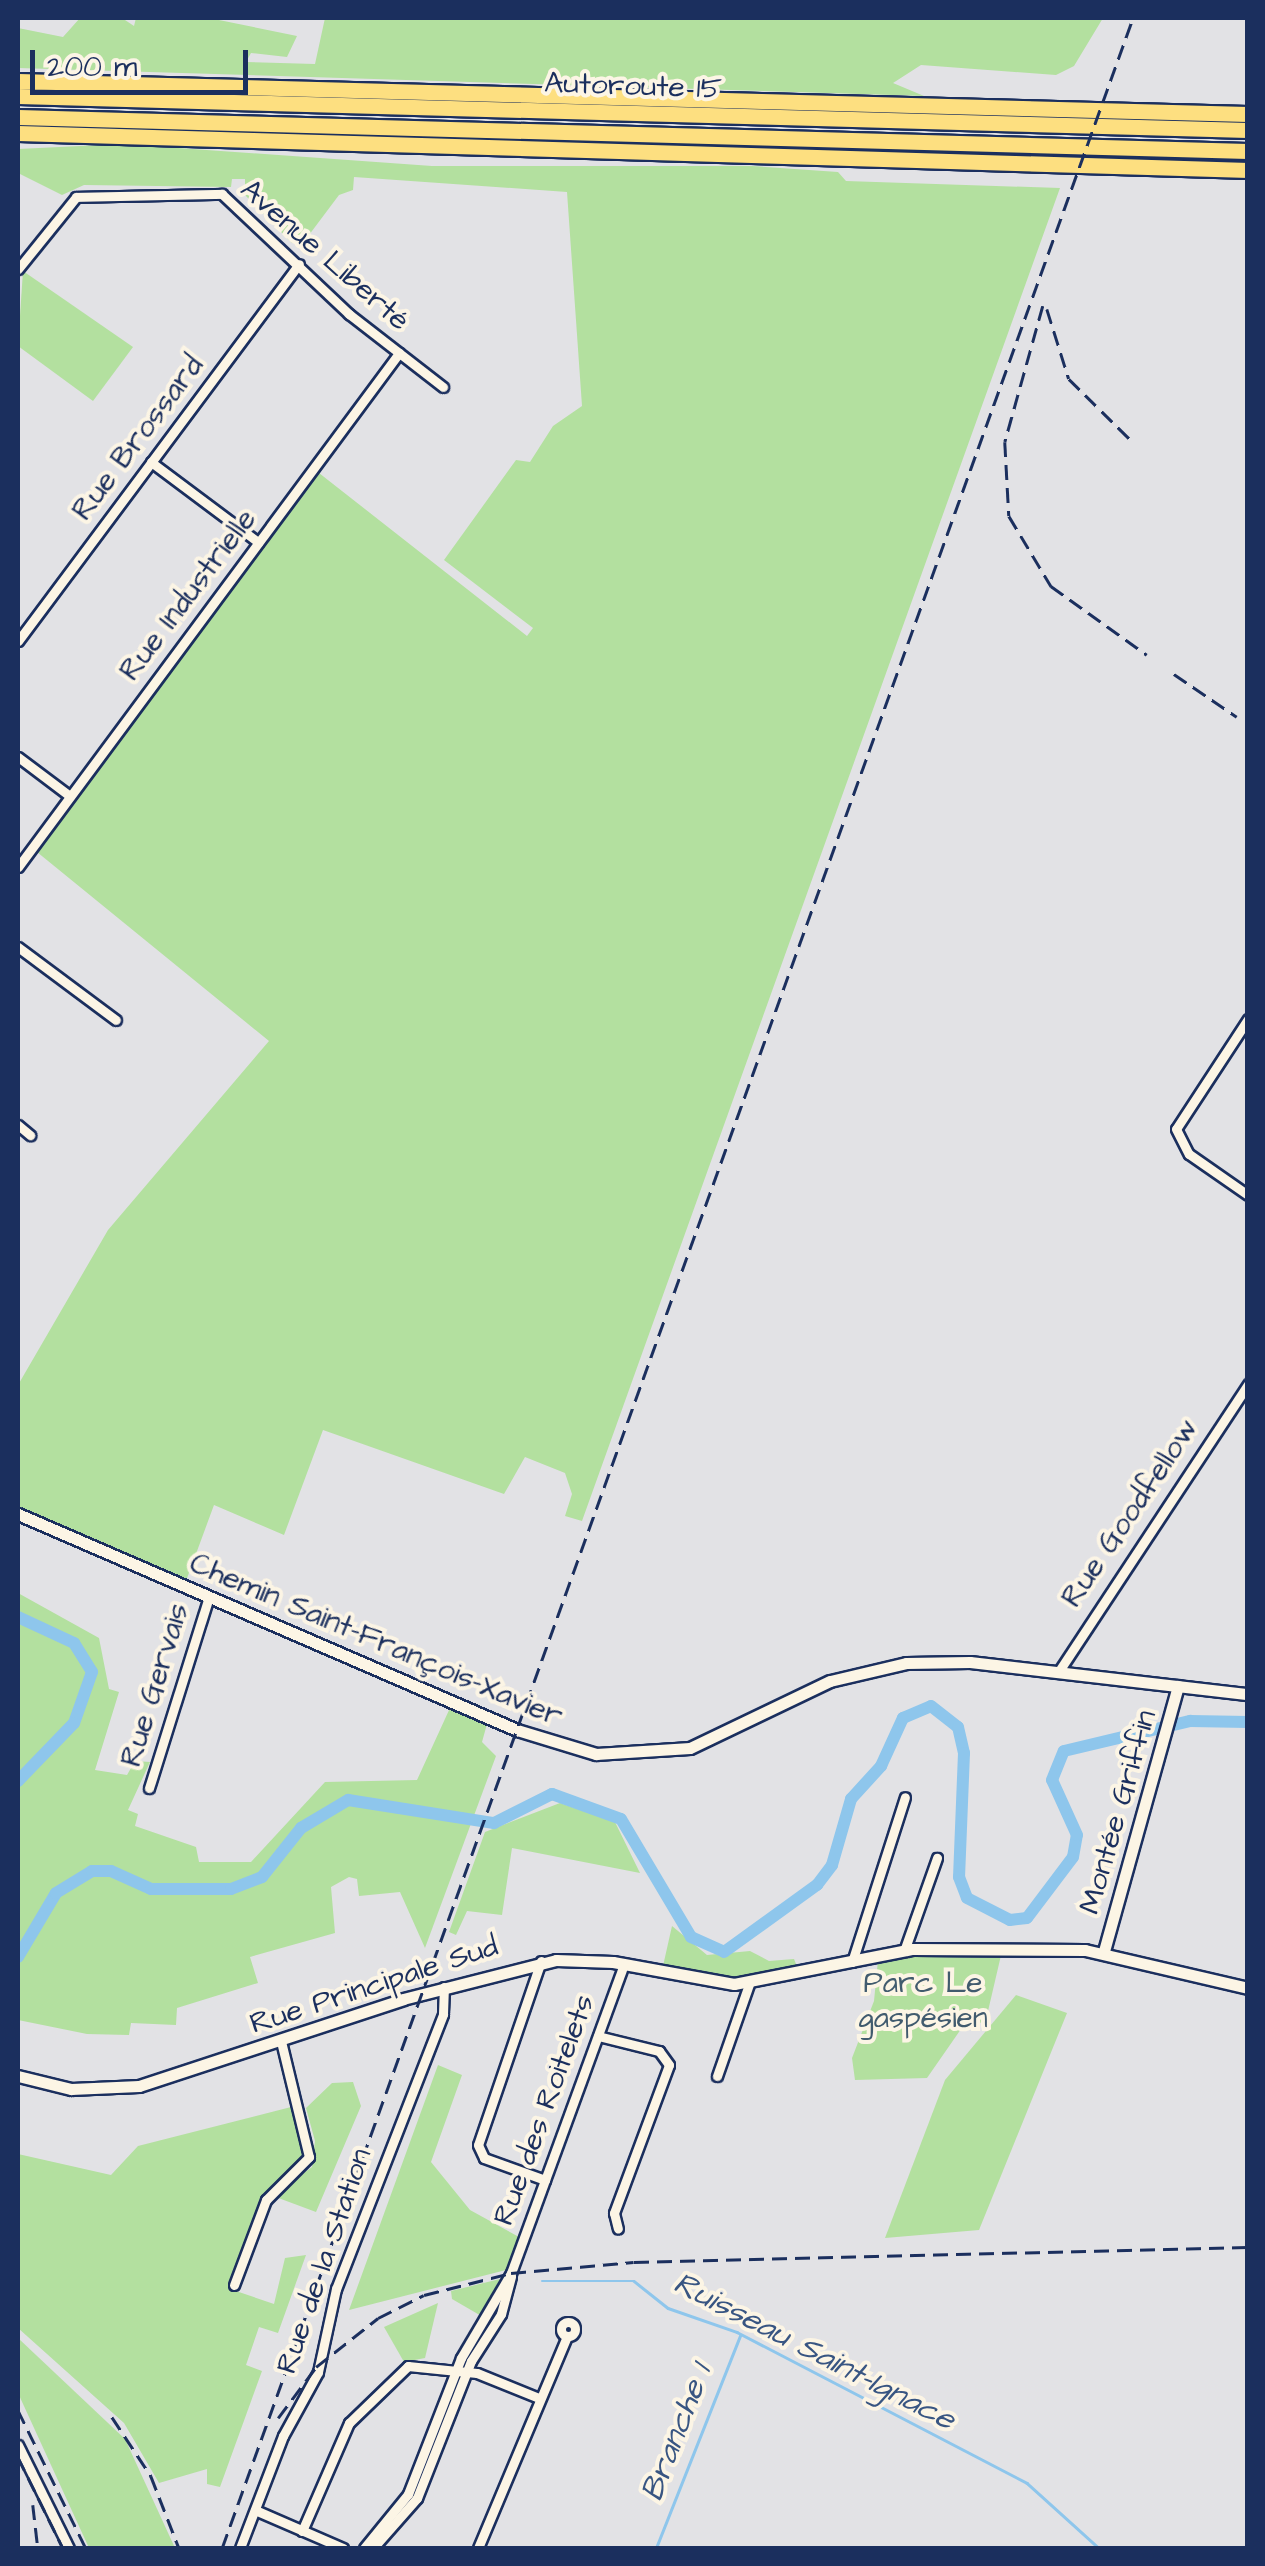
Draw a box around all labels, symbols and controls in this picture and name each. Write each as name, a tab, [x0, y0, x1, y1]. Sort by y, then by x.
scale bar	[35, 30, 252, 92]
text: 200 m	[47, 46, 137, 88]
street label: Autoroute 15	[544, 65, 722, 107]
street label: Avenue Liberté	[233, 172, 417, 338]
street label: Rue Brossard	[64, 349, 212, 527]
street label: Rue Industrielle	[112, 502, 264, 688]
street label: Rue Goodfellow	[1054, 1412, 1206, 1614]
street label: Chemin Saint-François-Xavier	[184, 1545, 568, 1735]
street label: Rue Gervais	[113, 1599, 197, 1771]
street label: Montée Griffin	[1072, 1706, 1164, 1918]
street label: Rue Principale Sud	[246, 1928, 502, 2042]
park label: Parc Le gaspésien	[858, 1965, 988, 2036]
street label: Rue des Roitelets	[486, 1990, 602, 2230]
street label: Rue de la Station	[269, 2144, 379, 2378]
water label: Ruisseau Saint-Ignace	[667, 2264, 961, 2440]
water label: Branche 1	[633, 2359, 721, 2507]

